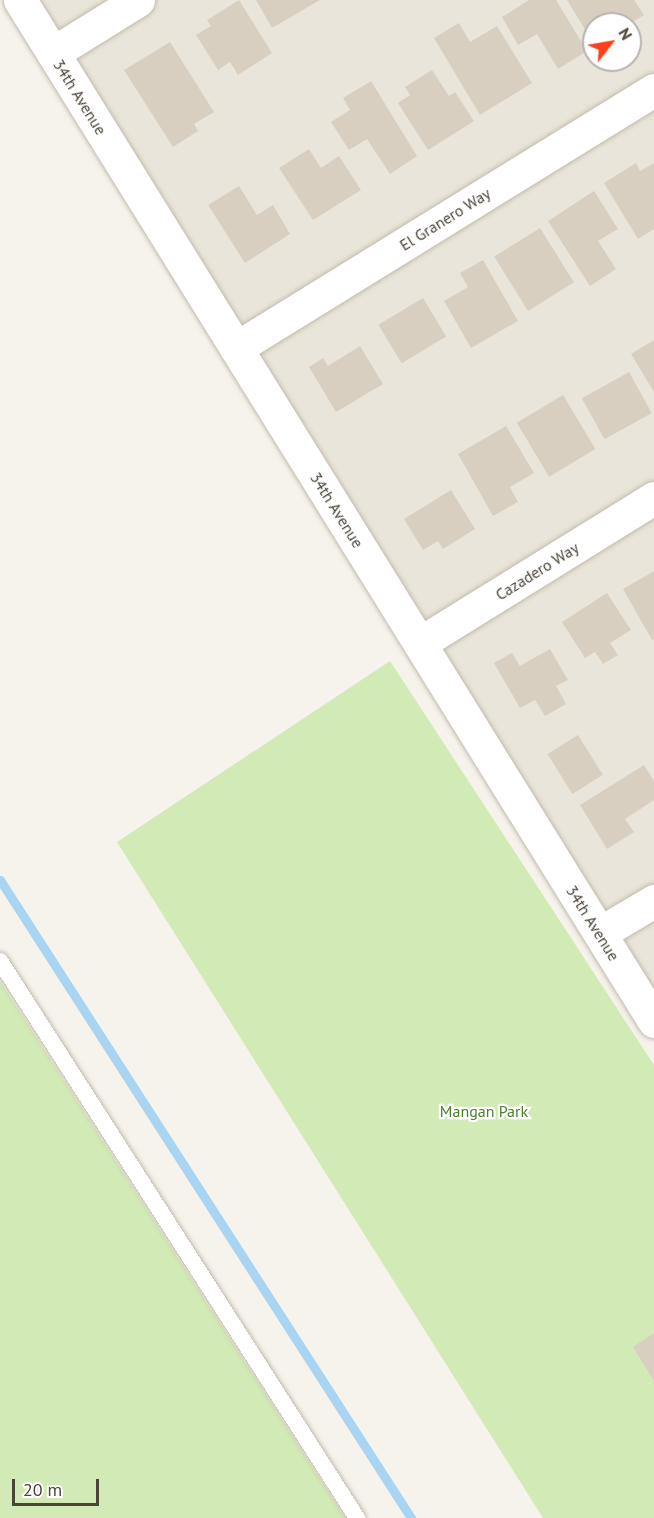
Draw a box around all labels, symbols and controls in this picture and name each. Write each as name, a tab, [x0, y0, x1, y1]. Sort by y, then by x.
north arrow	[582, 12, 642, 72]
text: N	[614, 24, 637, 43]
street label: 34th Avenue	[49, 56, 111, 138]
street label: El Granero Way	[396, 183, 494, 255]
street label: 34th Avenue	[306, 469, 368, 551]
street label: Cazadero Way	[492, 538, 582, 604]
street label: 34th Avenue	[562, 882, 624, 964]
park label: Mangan Park	[440, 1101, 528, 1121]
scale bar	[15, 1467, 102, 1505]
text: 20 m	[23, 1478, 62, 1501]

